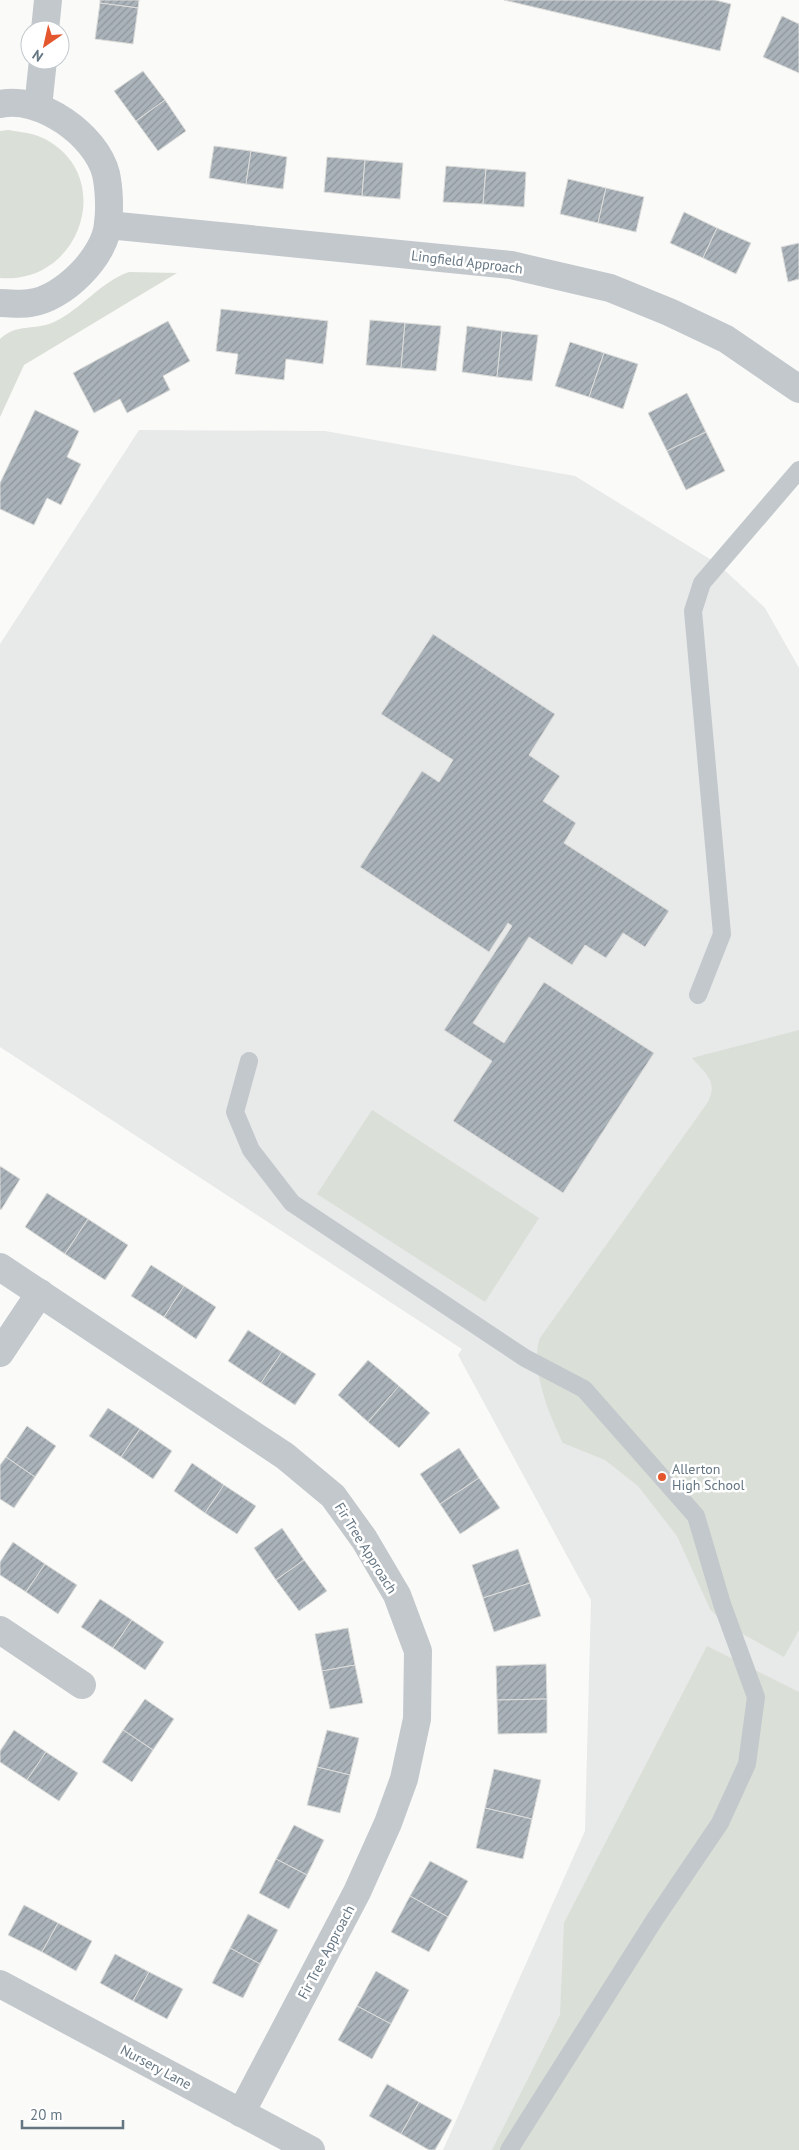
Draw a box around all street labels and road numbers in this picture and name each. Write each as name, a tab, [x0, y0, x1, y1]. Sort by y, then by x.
street label: Lingfield Approach	[410, 246, 524, 278]
street label: Fir Tree Approach	[331, 1499, 401, 1597]
street label: Fir Tree Approach	[294, 1902, 358, 2002]
street label: Nursery Lane	[117, 2041, 195, 2093]

